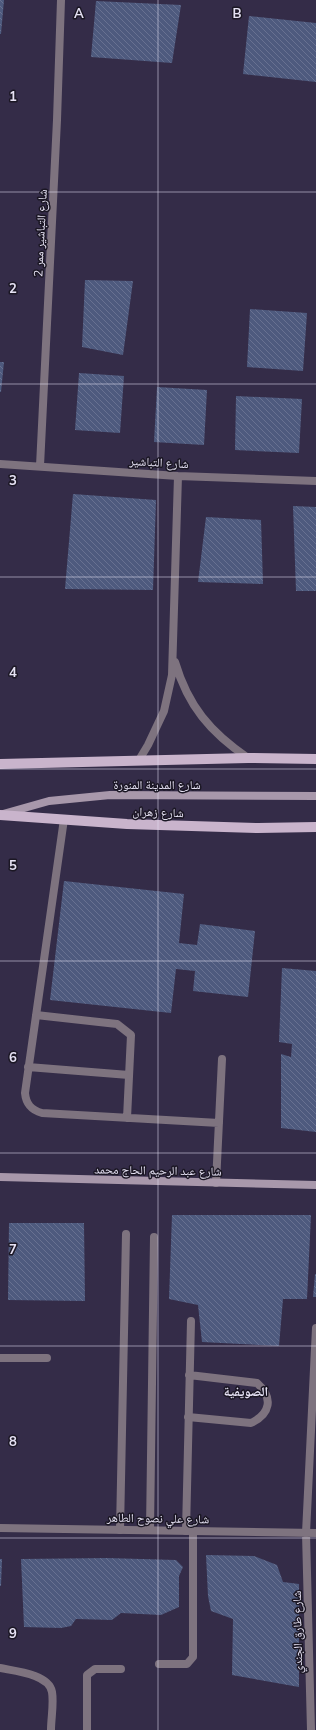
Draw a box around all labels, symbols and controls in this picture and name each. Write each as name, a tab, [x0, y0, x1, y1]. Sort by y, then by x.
text: A	[74, 5, 84, 21]
text: B	[233, 5, 242, 21]
text: 1	[9, 88, 17, 104]
street label: شارع التباشير ممر 2	[30, 189, 51, 277]
text: 2	[9, 280, 17, 296]
street label: شارع التباشير	[128, 453, 189, 472]
text: 3	[9, 472, 17, 488]
text: 4	[9, 664, 17, 680]
street label: شارع المدينة المنورة	[113, 777, 201, 793]
street label: شارع زهران	[132, 804, 184, 821]
text: 5	[9, 857, 17, 873]
text: 6	[9, 1049, 17, 1065]
street label: شارع عبد الرحيم الحاج محمد	[94, 1161, 222, 1180]
text: 7	[9, 1241, 17, 1257]
district label: الصويفية	[224, 1383, 268, 1399]
text: 8	[9, 1433, 17, 1449]
street label: شارع علي نصوح الطاهر	[106, 1510, 209, 1529]
street label: شارع طارق الجندي	[289, 1591, 308, 1673]
text: 9	[9, 1625, 17, 1641]

